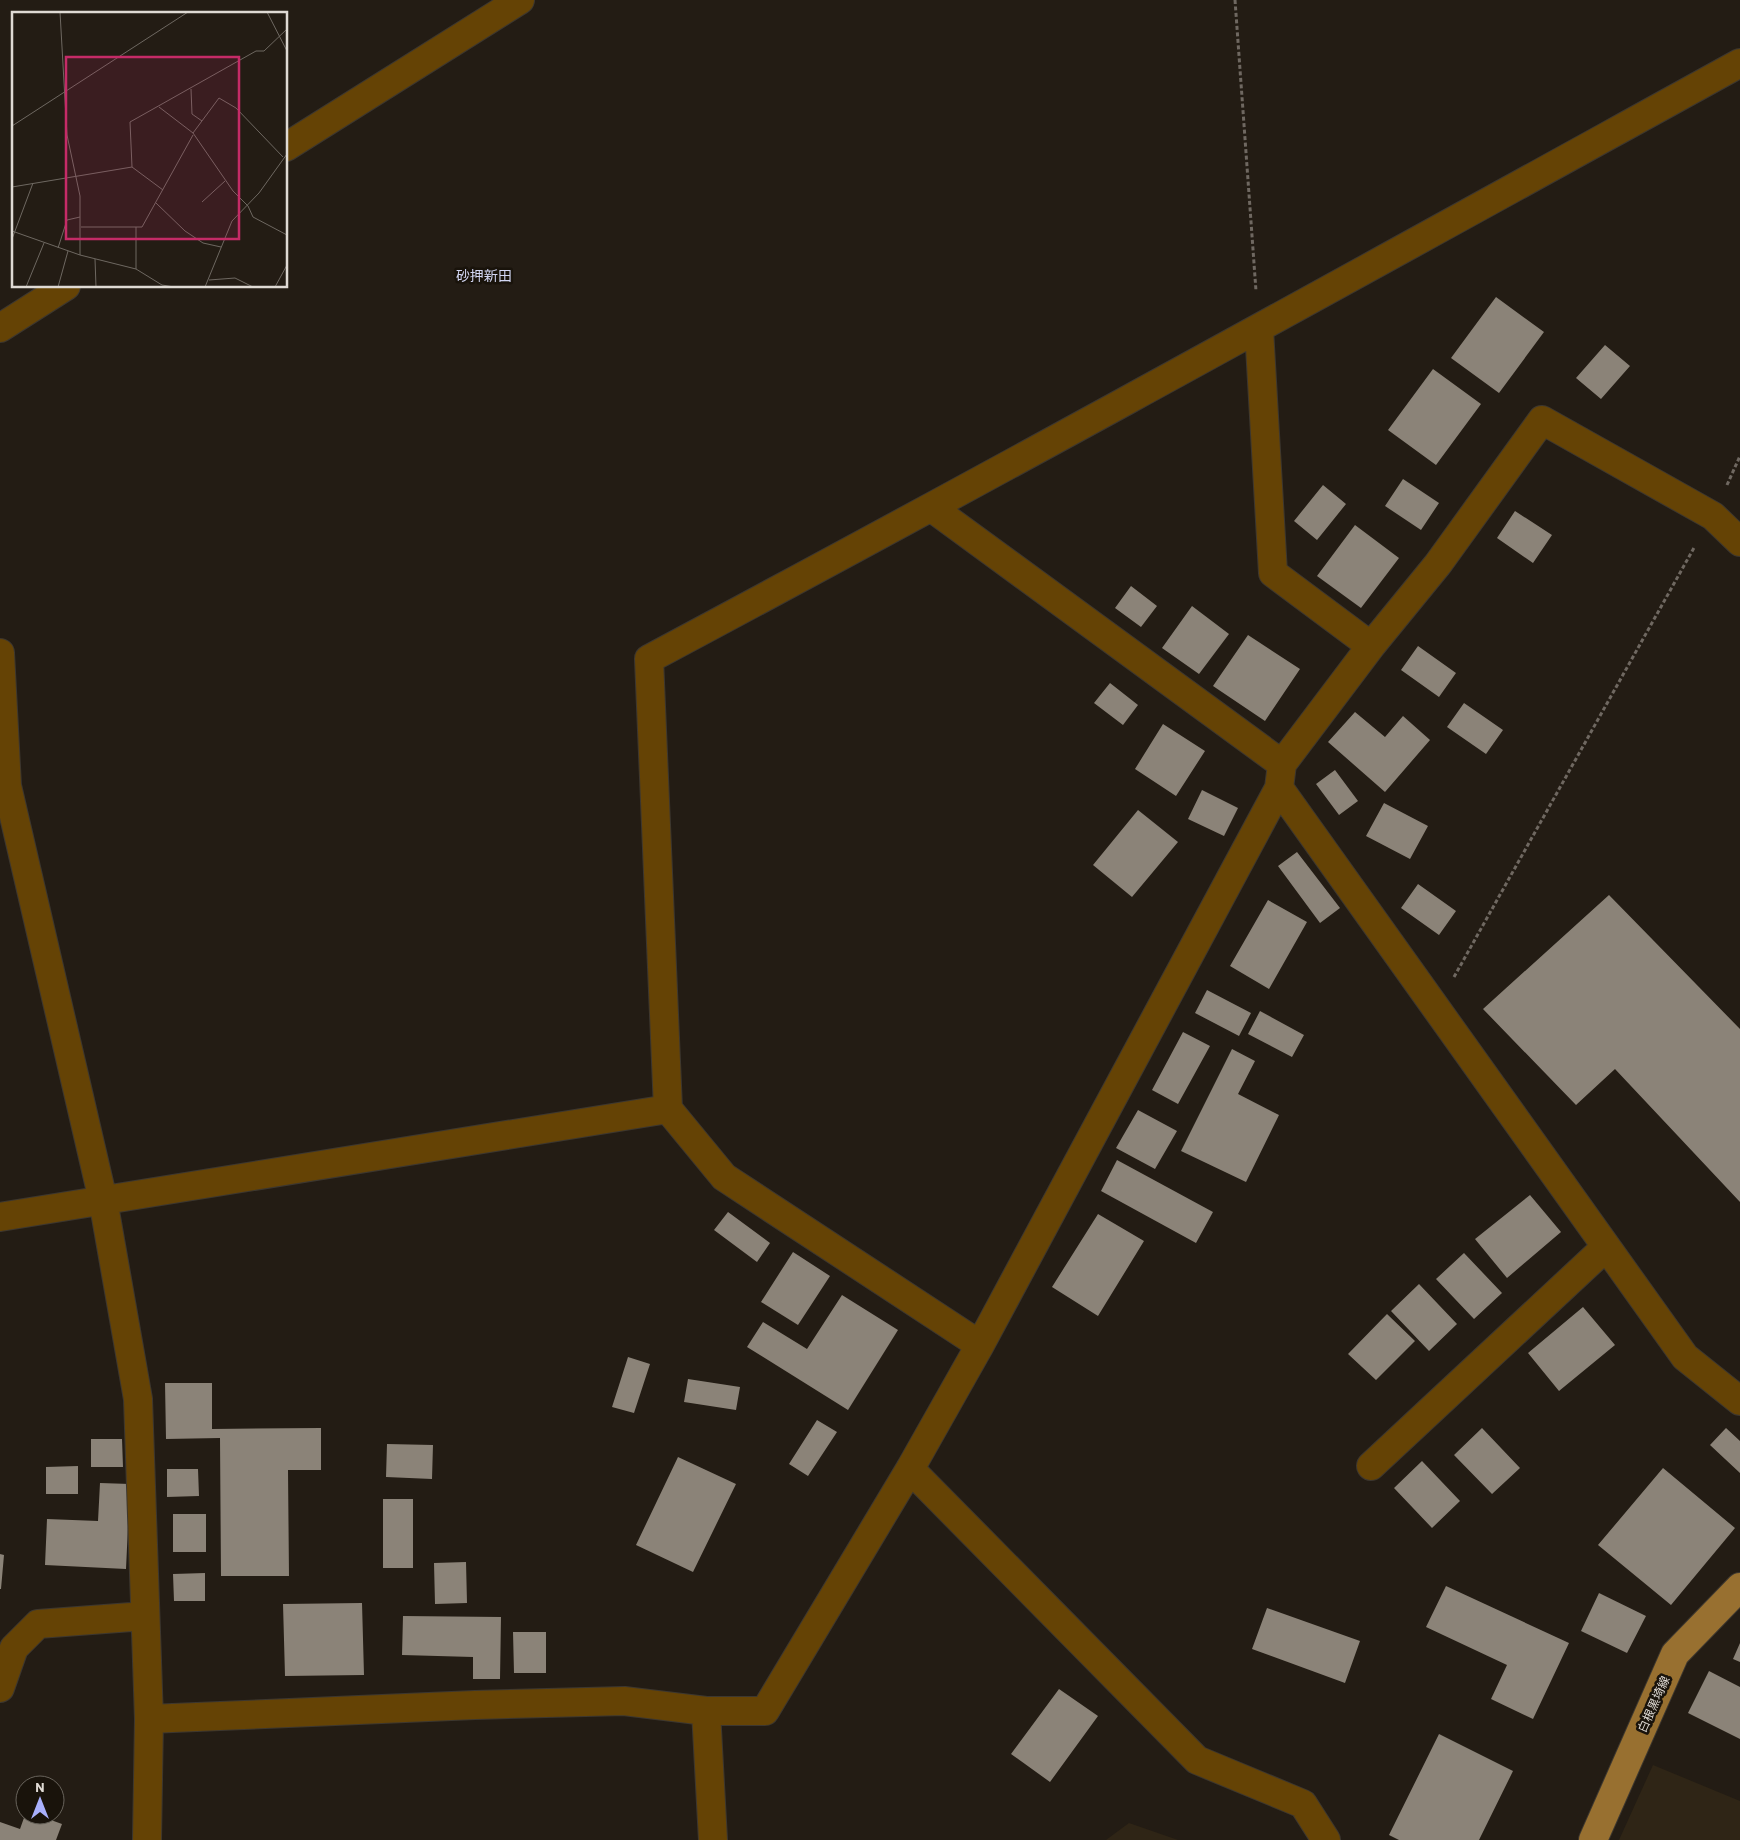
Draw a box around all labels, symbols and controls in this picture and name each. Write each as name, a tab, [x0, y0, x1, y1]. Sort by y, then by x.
inset map	[12, 12, 288, 288]
district label: 砂押新田	[456, 267, 512, 284]
street label: 白根黒埼線	[1634, 1674, 1672, 1734]
north arrow	[15, 1775, 65, 1825]
text: N	[35, 1778, 45, 1795]

